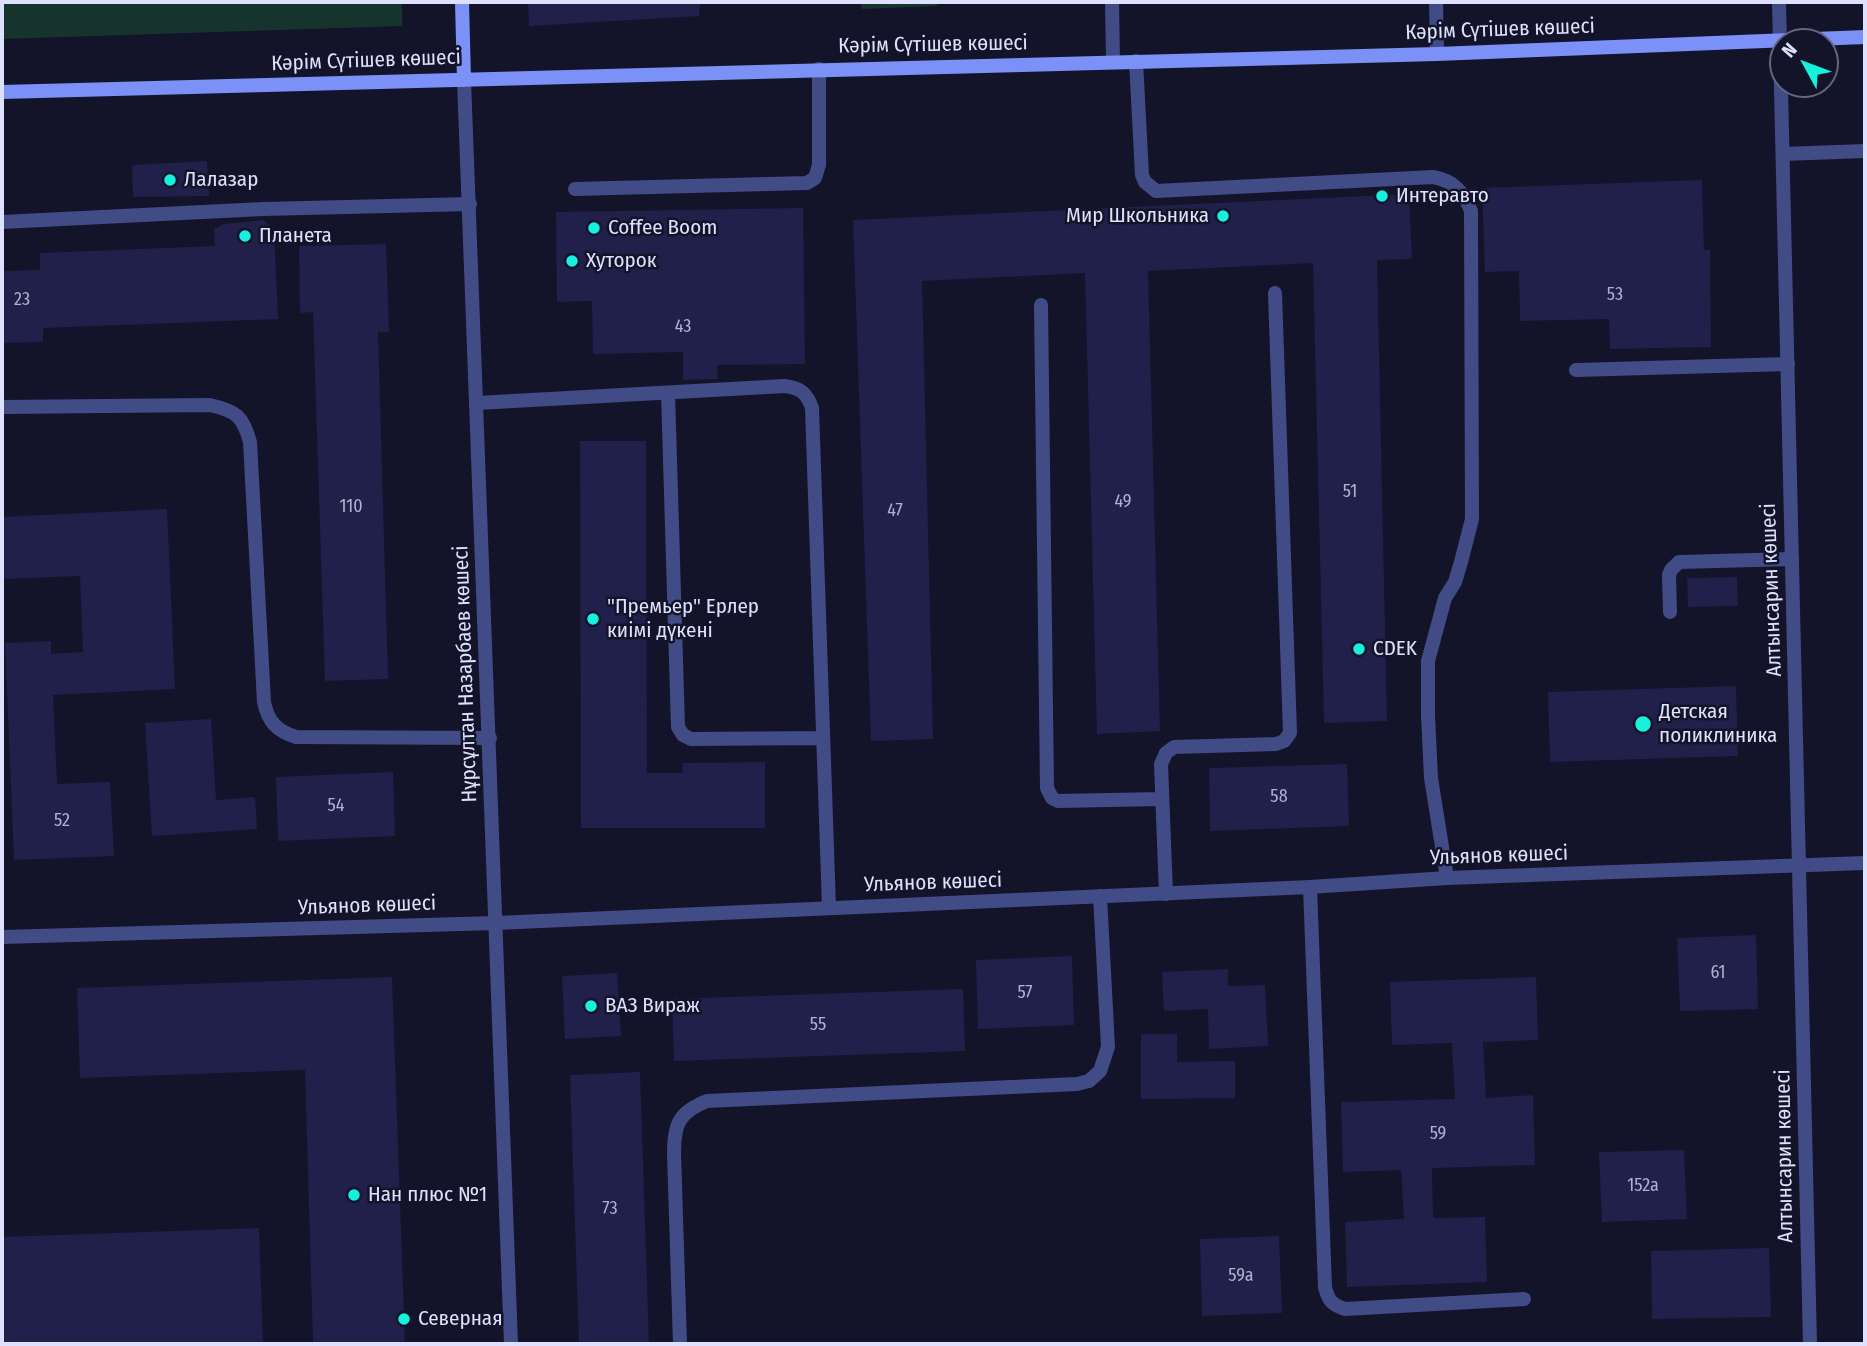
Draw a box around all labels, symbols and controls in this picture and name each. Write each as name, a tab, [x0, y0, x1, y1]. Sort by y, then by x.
street label: Кәрім Сүтішев көшесі	[1405, 14, 1595, 46]
north arrow	[1769, 28, 1839, 98]
street label: Кәрім Сүтішев көшесі	[838, 31, 1028, 59]
text: N	[1777, 38, 1802, 62]
street label: Кәрім Сүтішев көшесі	[271, 45, 461, 77]
place label: Лалазар	[184, 167, 258, 193]
marker: Лалазар	[162, 172, 178, 188]
place label: Интеравто	[1396, 183, 1489, 209]
marker: Интеравто	[1374, 188, 1390, 204]
place label: Мир Школьника	[1066, 203, 1209, 229]
marker: Мир Школьника	[1215, 208, 1231, 224]
place label: Coffee Boom	[608, 215, 717, 241]
marker: Coffee Boom	[586, 220, 602, 236]
place label: Планета	[259, 223, 332, 249]
marker: Планета	[237, 228, 253, 244]
place label: Хуторок	[586, 248, 657, 274]
marker: Хуторок	[564, 253, 580, 269]
house number: 53	[1607, 284, 1623, 306]
house number: 23	[14, 289, 30, 311]
house number: 43	[675, 316, 691, 338]
house number: 51	[1343, 481, 1357, 503]
house number: 49	[1114, 491, 1132, 513]
house number: 110	[339, 496, 363, 518]
house number: 47	[887, 500, 903, 522]
street label: Алтынсарин көшесі	[1756, 503, 1788, 677]
street label: Нұрсұлтан Назарбаев көшесі	[449, 545, 483, 803]
place label: "Премьер" Ерлер киімі дүкені	[607, 594, 759, 644]
marker: "Премьер" Ерлер киімі дүкені	[585, 611, 601, 627]
place label: CDEK	[1373, 636, 1417, 662]
marker: CDEK	[1351, 641, 1367, 657]
place label: Детская поликлиника	[1659, 699, 1777, 749]
marker: Детская поликлиника	[1633, 714, 1653, 734]
house number: 58	[1270, 786, 1288, 808]
house number: 54	[328, 795, 344, 817]
house number: 52	[54, 810, 70, 832]
street label: Ульянов көшесі	[1430, 841, 1568, 871]
street label: Ульянов көшесі	[864, 868, 1002, 898]
street label: Ульянов көшесі	[298, 891, 436, 921]
house number: 61	[1710, 962, 1726, 984]
house number: 57	[1017, 982, 1033, 1004]
place label: ВАЗ Вираж	[605, 993, 700, 1019]
marker: ВАЗ Вираж	[583, 998, 599, 1014]
house number: 55	[810, 1014, 826, 1036]
street label: Алтынсарин көшесі	[1771, 1069, 1799, 1243]
house number: 59	[1430, 1123, 1446, 1145]
house number: 152а	[1627, 1175, 1659, 1197]
place label: Нан плюс №1	[368, 1182, 487, 1208]
marker: Нан плюс №1	[346, 1187, 362, 1203]
house number: 73	[602, 1198, 618, 1220]
house number: 59а	[1228, 1265, 1254, 1287]
place label: Северная	[418, 1306, 503, 1332]
marker: Северная	[396, 1311, 412, 1327]

